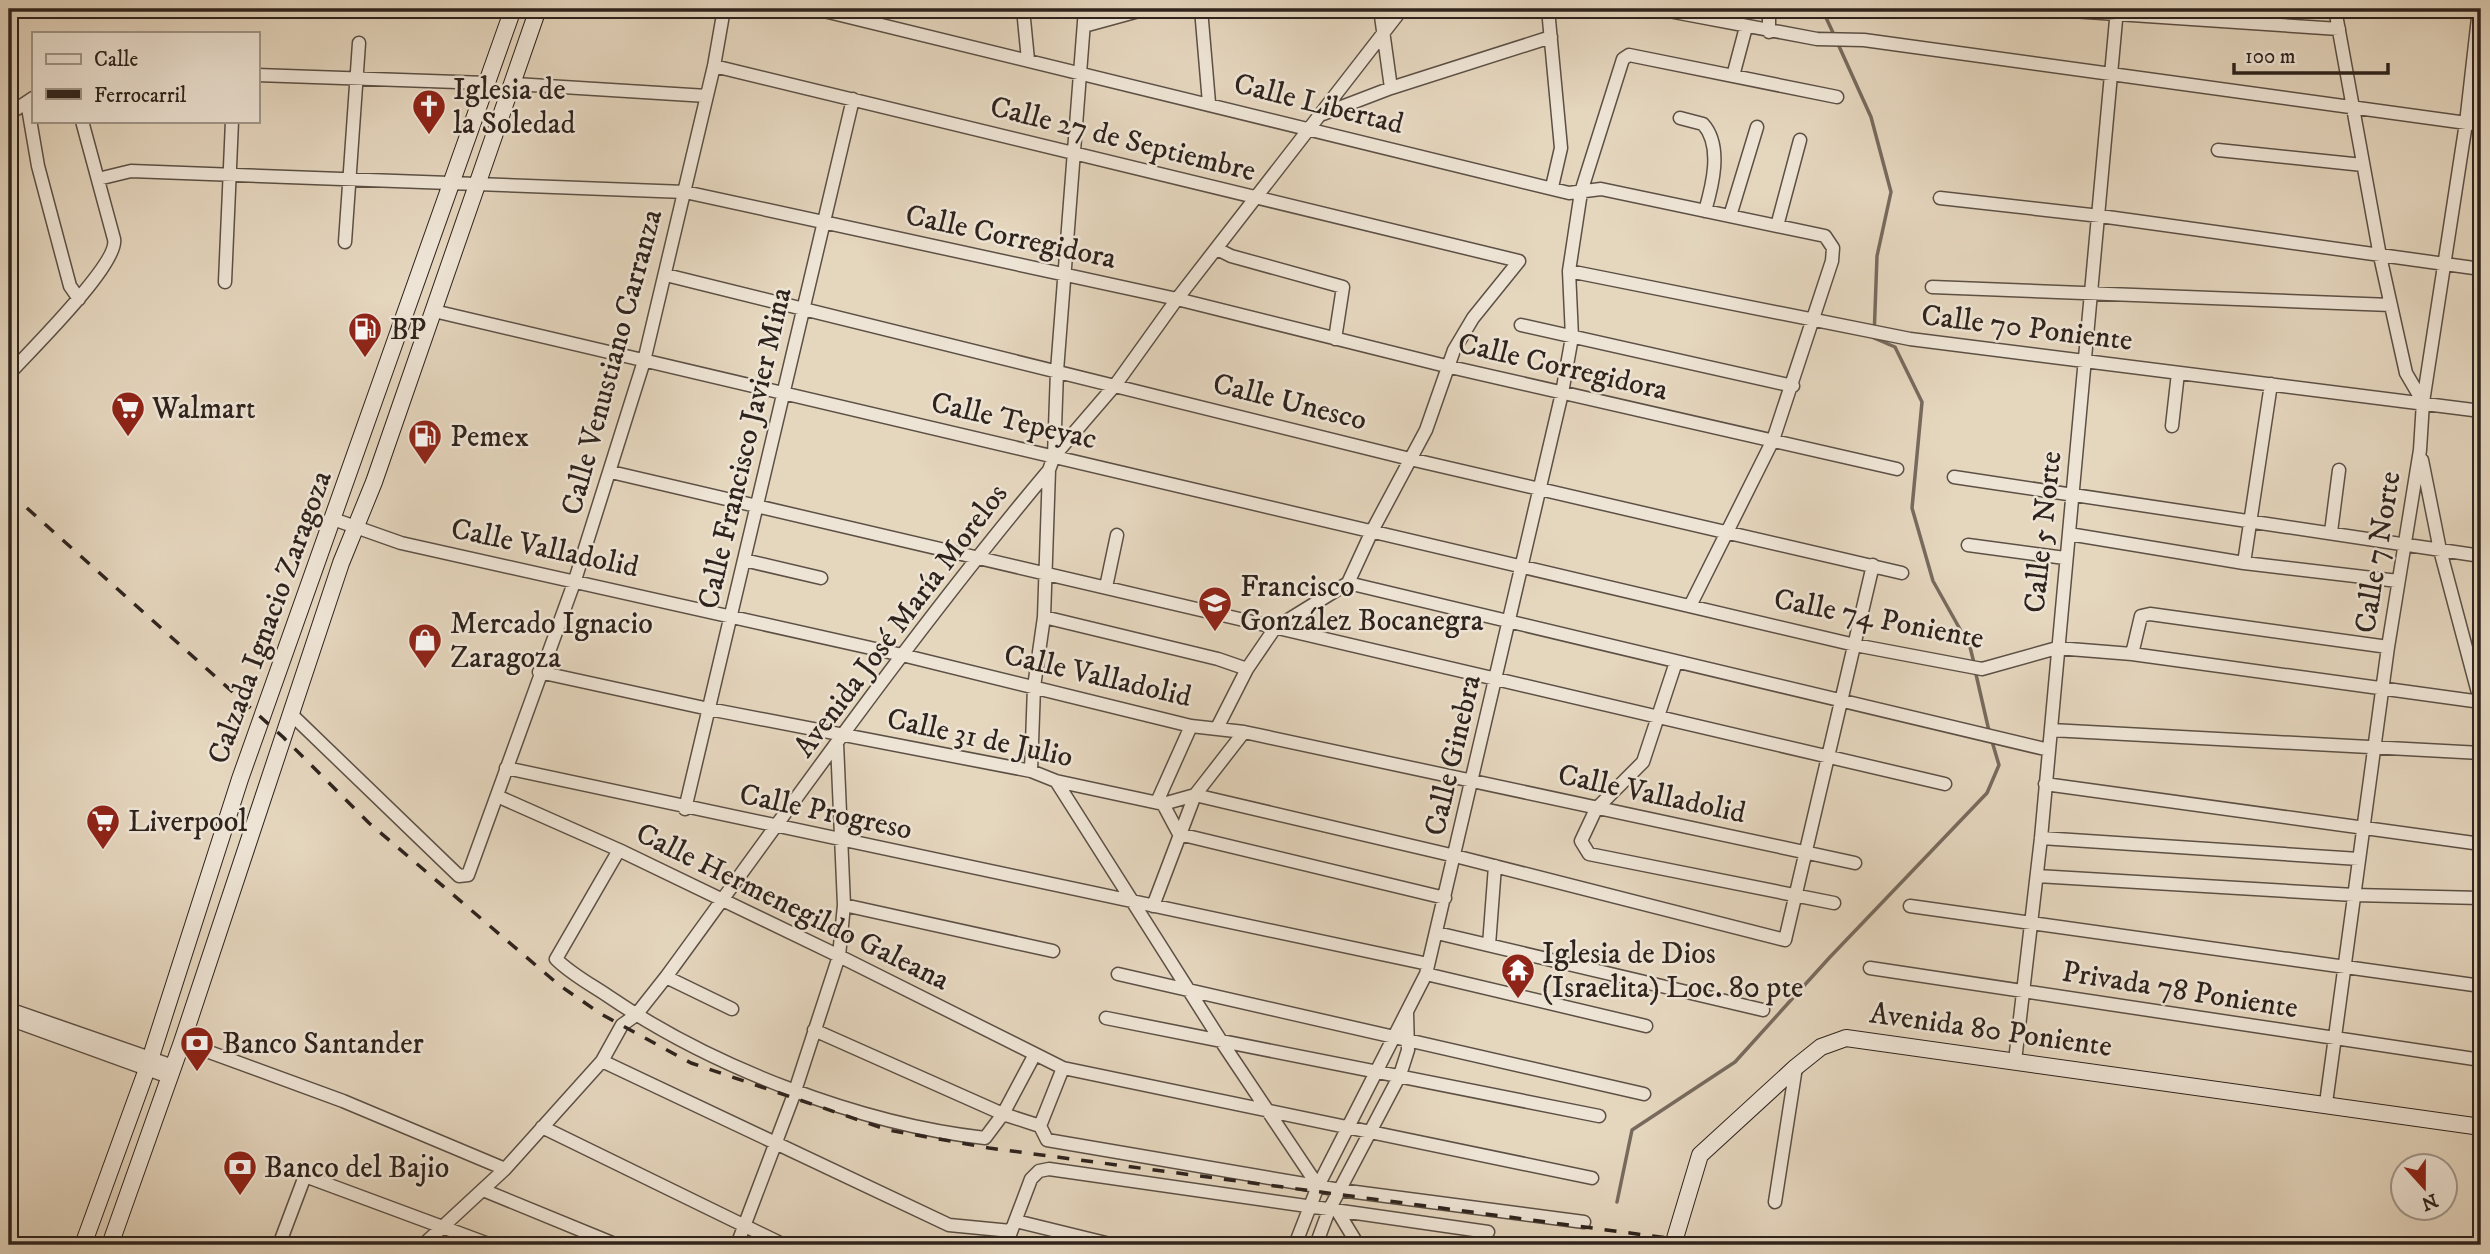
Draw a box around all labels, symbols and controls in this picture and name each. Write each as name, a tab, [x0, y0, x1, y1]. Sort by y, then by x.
legend	[32, 32, 259, 122]
scale bar	[2234, 32, 2388, 76]
text: 100 m	[2245, 44, 2296, 70]
text: Calle	[94, 47, 138, 73]
street label: Calle Libertad	[1230, 65, 1407, 143]
place label: Iglesia de la Soledad	[453, 72, 575, 143]
text: Ferrocarril	[94, 83, 187, 109]
church icon: Iglesia de la Soledad	[410, 87, 448, 136]
street label: Calle 27 de Septiembre	[986, 89, 1259, 190]
street label: Calle Corregidora	[902, 197, 1120, 278]
street label: Calle Venustiano Carranza	[554, 205, 671, 519]
street label: Calle Francisco Javier Mina	[690, 284, 801, 613]
street label: Calle 70 Poniente	[1919, 297, 2135, 360]
fuel station icon: BP	[346, 310, 384, 359]
place label: BP	[390, 312, 426, 349]
street label: Calle Corregidora	[1454, 325, 1671, 410]
street label: Calle Unesco	[1209, 365, 1371, 439]
street label: Calle Tepeyac	[927, 384, 1100, 459]
supermarket icon: Walmart	[109, 389, 147, 438]
place label: Walmart	[151, 391, 256, 428]
fuel station icon: Pemex	[406, 417, 444, 466]
place label: Pemex	[450, 419, 529, 456]
street label: Calle 5 Norte	[2017, 449, 2070, 615]
street label: Calzada Ignacio Zaragoza	[200, 466, 341, 769]
street label: Calle 7 Norte	[2347, 469, 2410, 636]
street label: Avenida José María Morelos	[786, 477, 1016, 765]
street label: Calle Valladolid	[447, 510, 642, 586]
place label: Francisco González Bocanegra	[1240, 569, 1484, 640]
street label: Calle 74 Poniente	[1770, 581, 1987, 658]
school or university icon: Francisco González Bocanegra	[1196, 584, 1234, 633]
place label: Mercado Ignacio Zaragoza	[450, 606, 653, 677]
shop icon: Mercado Ignacio Zaragoza	[406, 621, 444, 670]
street label: Calle Valladolid	[1000, 637, 1195, 716]
street label: Calle Ginebra	[1417, 671, 1490, 839]
street label: Calle 31 de Julio	[883, 701, 1076, 776]
street label: Calle Valladolid	[1554, 756, 1749, 832]
street label: Calle Progreso	[736, 776, 915, 849]
supermarket icon: Liverpool	[84, 802, 122, 851]
place label: Liverpool	[128, 804, 247, 841]
street label: Calle Hermenegildo Galeana	[630, 815, 955, 1000]
place label: Iglesia de Dios (Israelita) Loc. 80 pte	[1542, 936, 1803, 1007]
temple icon: Iglesia de Dios (Israelita) Loc. 80 pte	[1499, 951, 1537, 1000]
street label: Privada 78 Poniente	[2059, 954, 2300, 1027]
street label: Avenida 80 Poniente	[1867, 995, 2114, 1066]
bank icon: Banco Santander	[178, 1024, 216, 1073]
place label: Banco Santander	[222, 1026, 424, 1063]
bank icon: Banco del Bajio	[221, 1148, 259, 1197]
place label: Banco del Bajio	[264, 1150, 449, 1187]
north arrow	[2388, 1152, 2458, 1222]
text: N	[2418, 1188, 2441, 1215]

